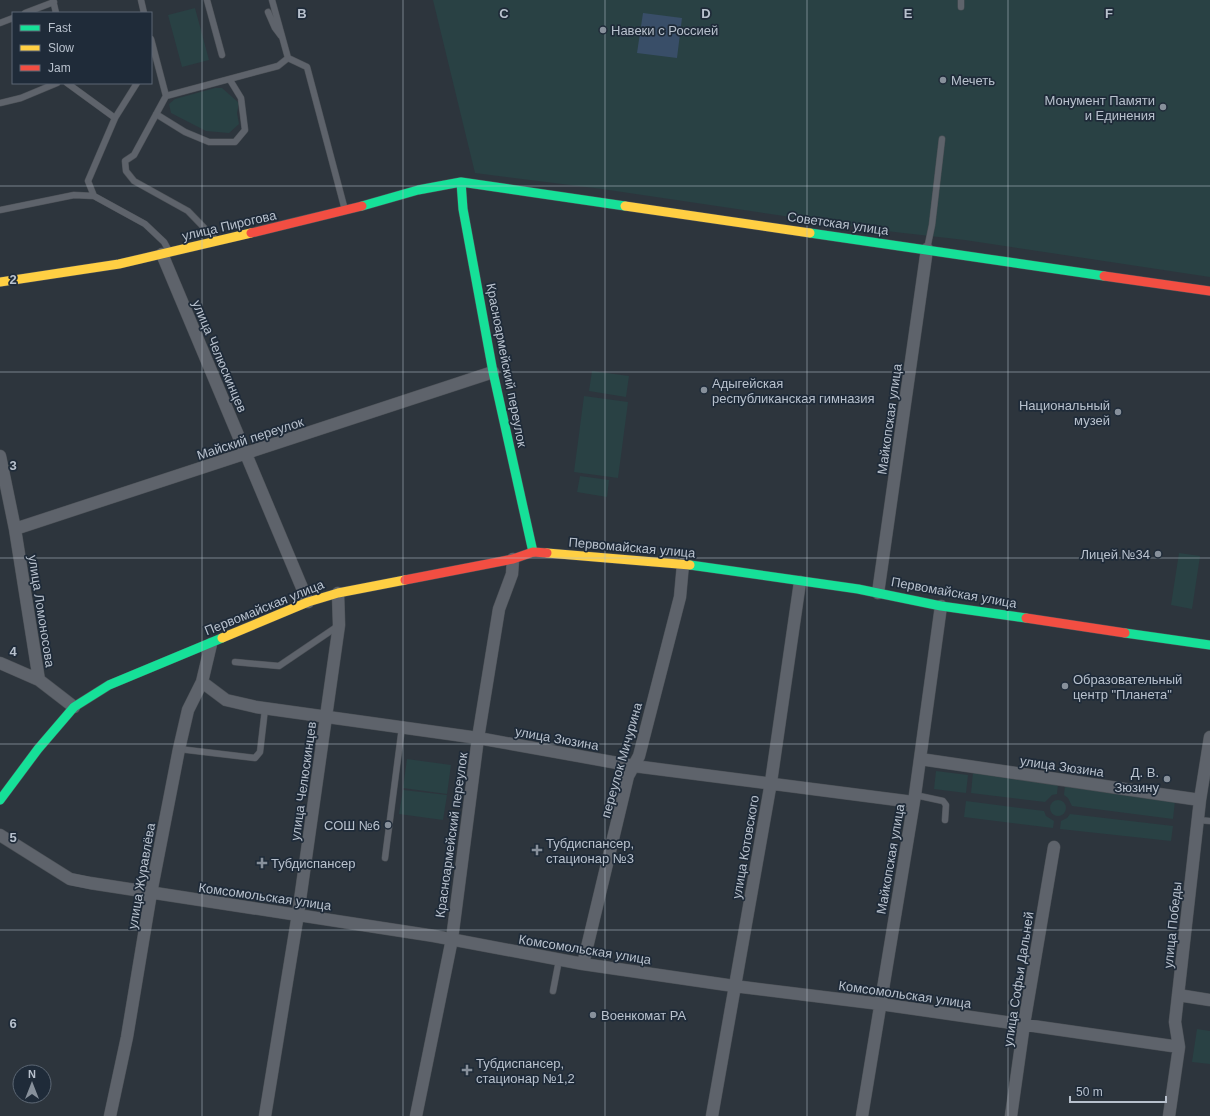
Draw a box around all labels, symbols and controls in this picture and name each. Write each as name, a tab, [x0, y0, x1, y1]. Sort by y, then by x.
text: B	[297, 6, 307, 21]
text: C	[499, 6, 509, 21]
text: D	[701, 6, 711, 21]
text: E	[904, 6, 913, 21]
text: F	[1105, 6, 1113, 21]
legend	[12, 12, 152, 84]
text: Fast	[48, 21, 72, 35]
place label: Навеки с Россией	[611, 23, 718, 38]
marker: Навеки с Россией	[598, 25, 608, 35]
text: Slow	[48, 41, 74, 55]
text: Jam	[48, 61, 71, 75]
place label: Мечеть	[951, 73, 995, 88]
marker: Мечеть	[938, 75, 948, 85]
place label: Монумент Памяти и Единения	[1045, 93, 1155, 123]
marker: Монумент Памяти и Единения	[1158, 102, 1168, 112]
street label: улица Пирогова	[181, 207, 278, 244]
street label: Советская улица	[786, 209, 890, 238]
text: 2	[9, 272, 17, 287]
street label: Красноармейский переулок	[483, 282, 530, 449]
street label: улица Челюскинцев	[189, 298, 250, 415]
street label: Майкопская улица	[874, 362, 905, 475]
place label: Адыгейская республиканская гимназия	[712, 376, 875, 406]
marker: Адыгейская республиканская гимназия	[699, 385, 709, 395]
place label: Национальный музей	[1019, 398, 1110, 428]
marker: Национальный музей	[1113, 407, 1123, 417]
street label: Майский переулок	[195, 414, 306, 463]
text: 3	[9, 458, 17, 473]
street label: Первомайская улица	[568, 534, 697, 561]
place label: Лицей №34	[1080, 547, 1150, 562]
marker: Лицей №34	[1153, 549, 1163, 559]
street label: улица Ломоносова	[25, 554, 58, 669]
street label: Первомайская улица	[890, 574, 1019, 611]
street label: Первомайская улица	[202, 576, 327, 638]
text: 4	[9, 644, 17, 659]
place label: Образовательный центр "Планета"	[1073, 672, 1182, 702]
marker: Образовательный центр "Планета"	[1060, 681, 1070, 691]
street label: переулок Мичурина	[598, 700, 645, 819]
street label: улица Челюскинцев	[288, 720, 319, 842]
street label: улица Зюзина	[514, 724, 601, 753]
street label: Красноармейский переулок	[432, 751, 471, 919]
street label: улица Зюзина	[1019, 753, 1106, 780]
place label: Д. В. Зюзину	[1114, 765, 1159, 795]
marker: Д. В. Зюзину	[1162, 774, 1172, 784]
street label: улица Котовского	[729, 794, 762, 900]
street label: Майкопская улица	[873, 802, 908, 915]
place label: СОШ №6	[324, 818, 380, 833]
marker: СОШ №6	[383, 820, 393, 830]
street label: улица Журавлёва	[125, 821, 158, 930]
text: 5	[9, 830, 17, 845]
place label: Тубдиспансер, стационар №3	[546, 836, 634, 866]
marker: Тубдиспансер, стационар №3	[531, 844, 543, 856]
place label: Тубдиспансер	[271, 856, 355, 871]
marker: Тубдиспансер	[256, 857, 268, 869]
street label: Комсомольская улица	[198, 880, 333, 913]
street label: улица Победы	[1160, 881, 1185, 969]
street label: улица Софьи Дальней	[1000, 911, 1037, 1048]
street label: Комсомольская улица	[518, 932, 653, 967]
street label: Комсомольская улица	[838, 978, 973, 1011]
place label: Военкомат РА	[601, 1008, 687, 1023]
marker: Военкомат РА	[588, 1010, 598, 1020]
text: 6	[9, 1016, 17, 1031]
place label: Тубдиспансер, стационар №1,2	[476, 1056, 575, 1086]
north arrow	[12, 1064, 52, 1104]
marker: Тубдиспансер, стационар №1,2	[461, 1064, 473, 1076]
text: N	[28, 1068, 36, 1080]
scale bar	[1070, 1078, 1166, 1104]
text: 50 m	[1076, 1085, 1103, 1099]

